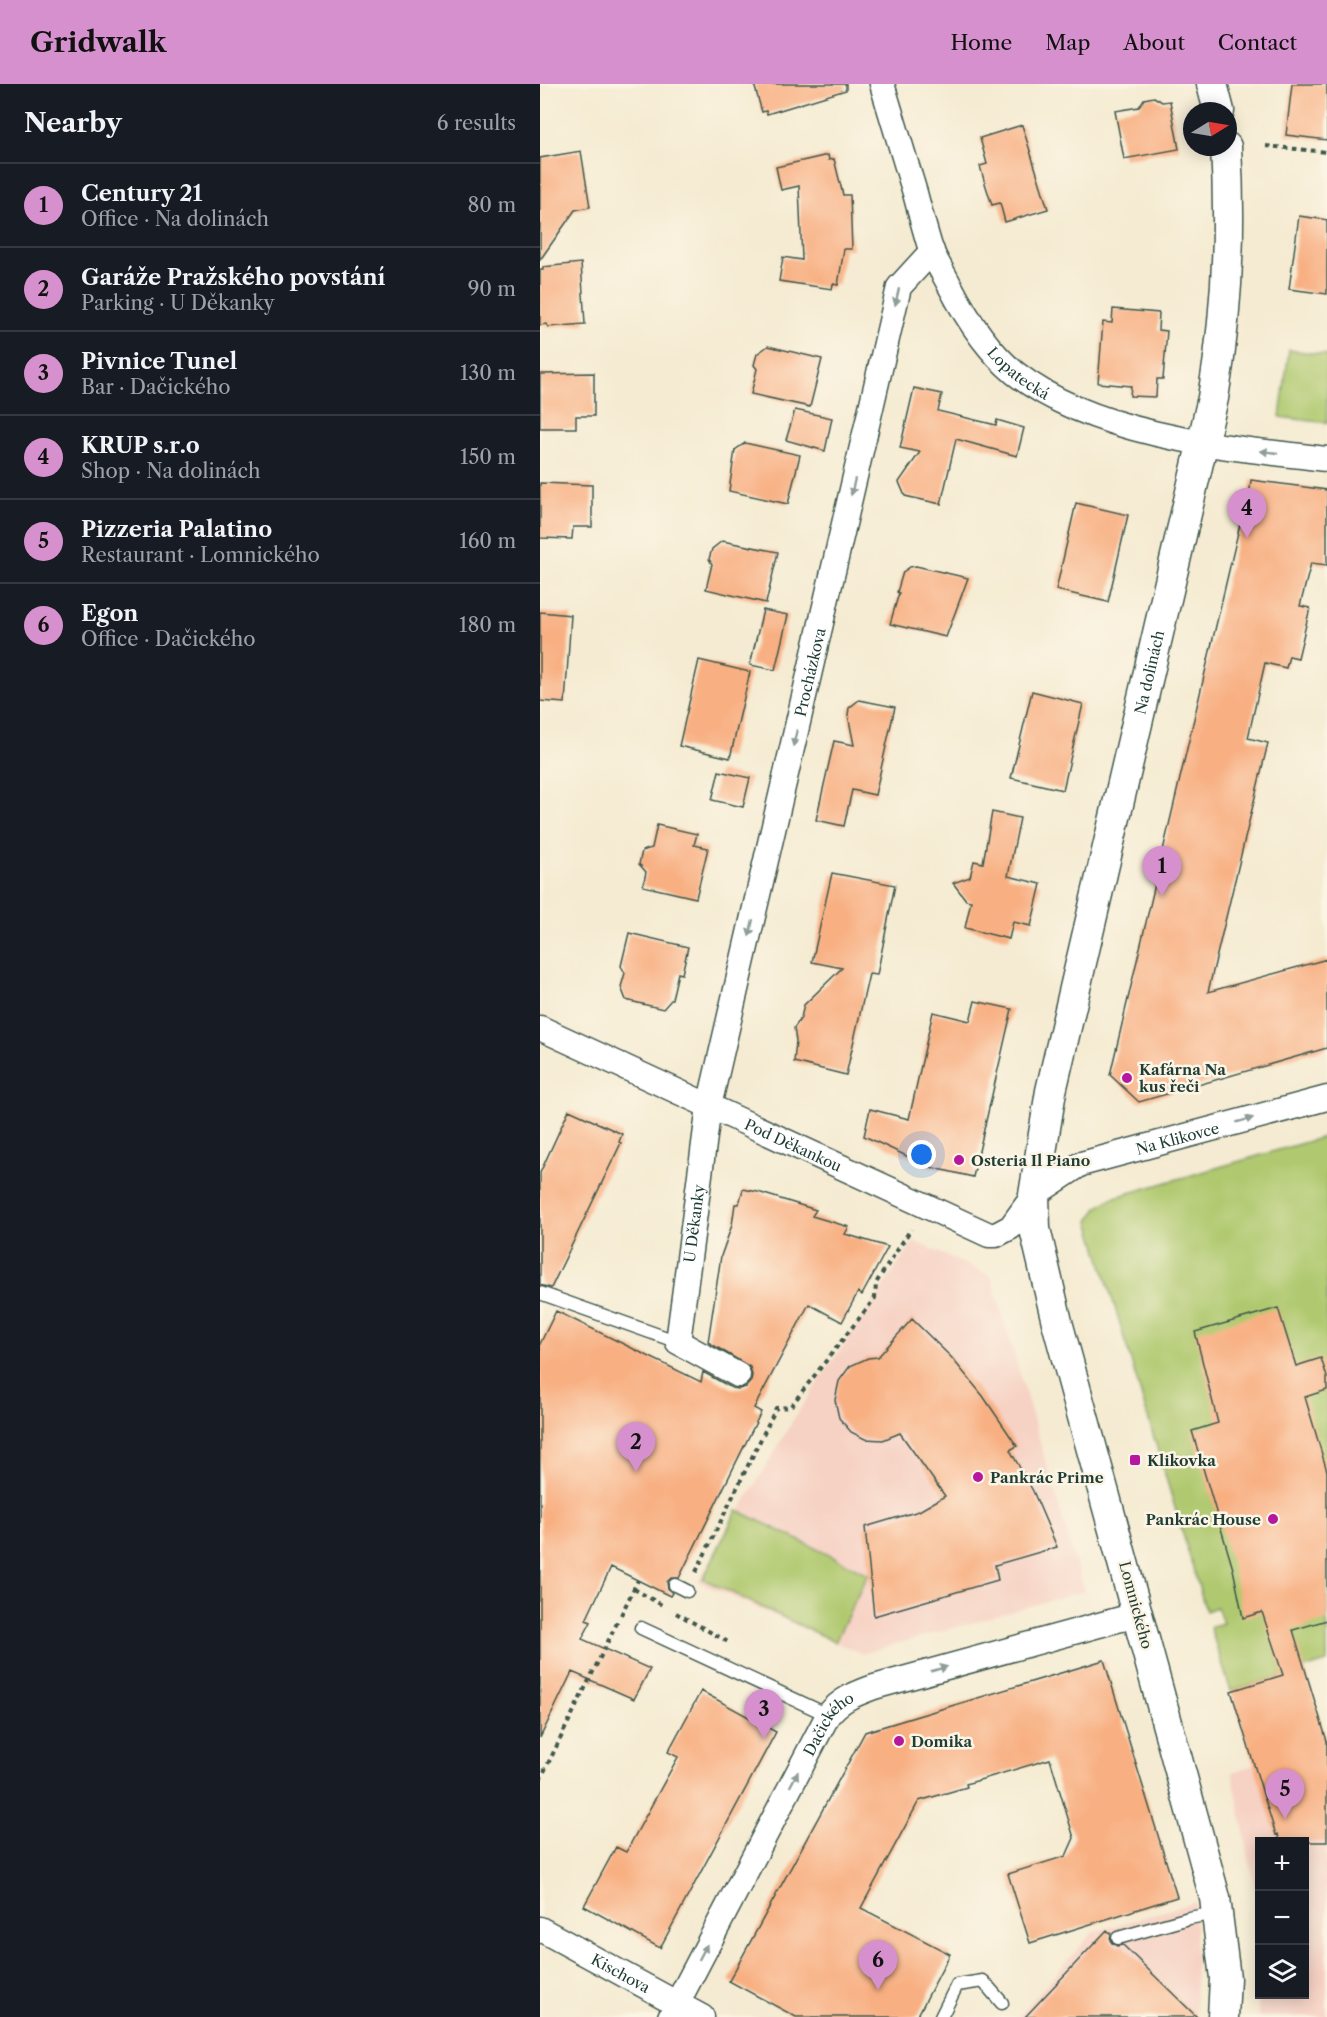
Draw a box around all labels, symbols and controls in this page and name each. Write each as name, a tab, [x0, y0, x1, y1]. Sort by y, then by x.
text: Gridwalk	[30, 25, 166, 59]
text: Home	[951, 30, 1012, 55]
text: Map	[1045, 30, 1090, 55]
text: About	[1123, 30, 1185, 55]
text: Contact	[1218, 30, 1297, 55]
north arrow	[1183, 102, 1237, 156]
text: Nearby	[24, 107, 122, 139]
text: 6 results	[437, 111, 516, 135]
text: Century 21	[81, 180, 202, 207]
text: 1	[39, 193, 48, 217]
text: 80 m	[468, 193, 516, 217]
text: Office · Na dolinách	[81, 207, 269, 231]
text: Garáže Pražského povstání	[81, 264, 385, 291]
text: 2	[38, 277, 49, 301]
text: 90 m	[468, 277, 516, 301]
one-way arrow	[892, 288, 901, 307]
text: Parking · U Děkanky	[81, 291, 275, 315]
street label: Lopatecká	[984, 343, 1053, 403]
text: Pivnice Tunel	[81, 348, 237, 375]
text: 3	[38, 361, 49, 385]
text: 130 m	[460, 361, 516, 385]
text: Bar · Dačického	[81, 375, 231, 399]
text: KRUP s.r.o	[81, 432, 200, 459]
text: 4	[38, 445, 49, 469]
text: 150 m	[460, 445, 516, 469]
one-way arrow	[1259, 448, 1278, 457]
text: Shop · Na dolinách	[81, 459, 261, 483]
one-way arrow	[847, 478, 857, 496]
pin: 4	[1228, 488, 1266, 538]
text: Pizzeria Palatino	[81, 516, 272, 543]
text: 5	[38, 529, 49, 553]
text: 160 m	[459, 529, 516, 553]
text: Restaurant · Lomnického	[81, 543, 320, 567]
text: Egon	[81, 600, 138, 627]
text: 6	[38, 613, 49, 637]
text: 180 m	[459, 613, 516, 637]
street label: Procházkova	[790, 626, 829, 718]
text: Office · Dačického	[81, 627, 256, 651]
street label: Na dolinách	[1130, 628, 1168, 716]
one-way arrow	[789, 729, 799, 747]
pin: 1	[1142, 846, 1182, 896]
one-way arrow	[745, 919, 755, 937]
place label: Kafárna Na kus řeči	[1139, 1060, 1226, 1096]
marker: Kafárna Na kus řeči	[1120, 1071, 1134, 1085]
street label: Pod Děkankou	[742, 1114, 845, 1175]
one-way arrow	[1236, 1115, 1254, 1124]
street label: Na Klikovce	[1134, 1118, 1221, 1158]
your location	[907, 1140, 936, 1169]
place label: Osteria Il Piano	[971, 1151, 1090, 1170]
marker: Osteria Il Piano	[952, 1153, 966, 1167]
street label: U Děkanky	[679, 1183, 708, 1264]
pin: 2	[616, 1422, 656, 1472]
place label: Klikovka	[1147, 1451, 1216, 1470]
marker: Klikovka	[1128, 1453, 1142, 1467]
place label: Pankrác Prime	[990, 1468, 1104, 1487]
marker: Pankrác Prime	[971, 1470, 985, 1484]
place label: Pankrác House	[1146, 1510, 1261, 1529]
marker: Pankrác House	[1266, 1512, 1280, 1526]
street label: Lomnického	[1115, 1559, 1157, 1651]
one-way arrow	[930, 1664, 948, 1673]
street label: Dačického	[799, 1687, 857, 1759]
pin: 3	[744, 1690, 784, 1739]
place label: Domika	[911, 1732, 973, 1751]
marker: Domika	[892, 1734, 906, 1748]
pin: 5	[1266, 1770, 1304, 1819]
one-way arrow	[789, 1771, 799, 1788]
map controls	[1255, 1837, 1309, 1999]
button: +	[1255, 1837, 1309, 1891]
button: −	[1255, 1891, 1309, 1945]
pin: 6	[858, 1940, 898, 1990]
one-way arrow	[698, 1943, 708, 1960]
button: layers	[1255, 1945, 1309, 1999]
street label: Kischova	[588, 1949, 654, 1997]

